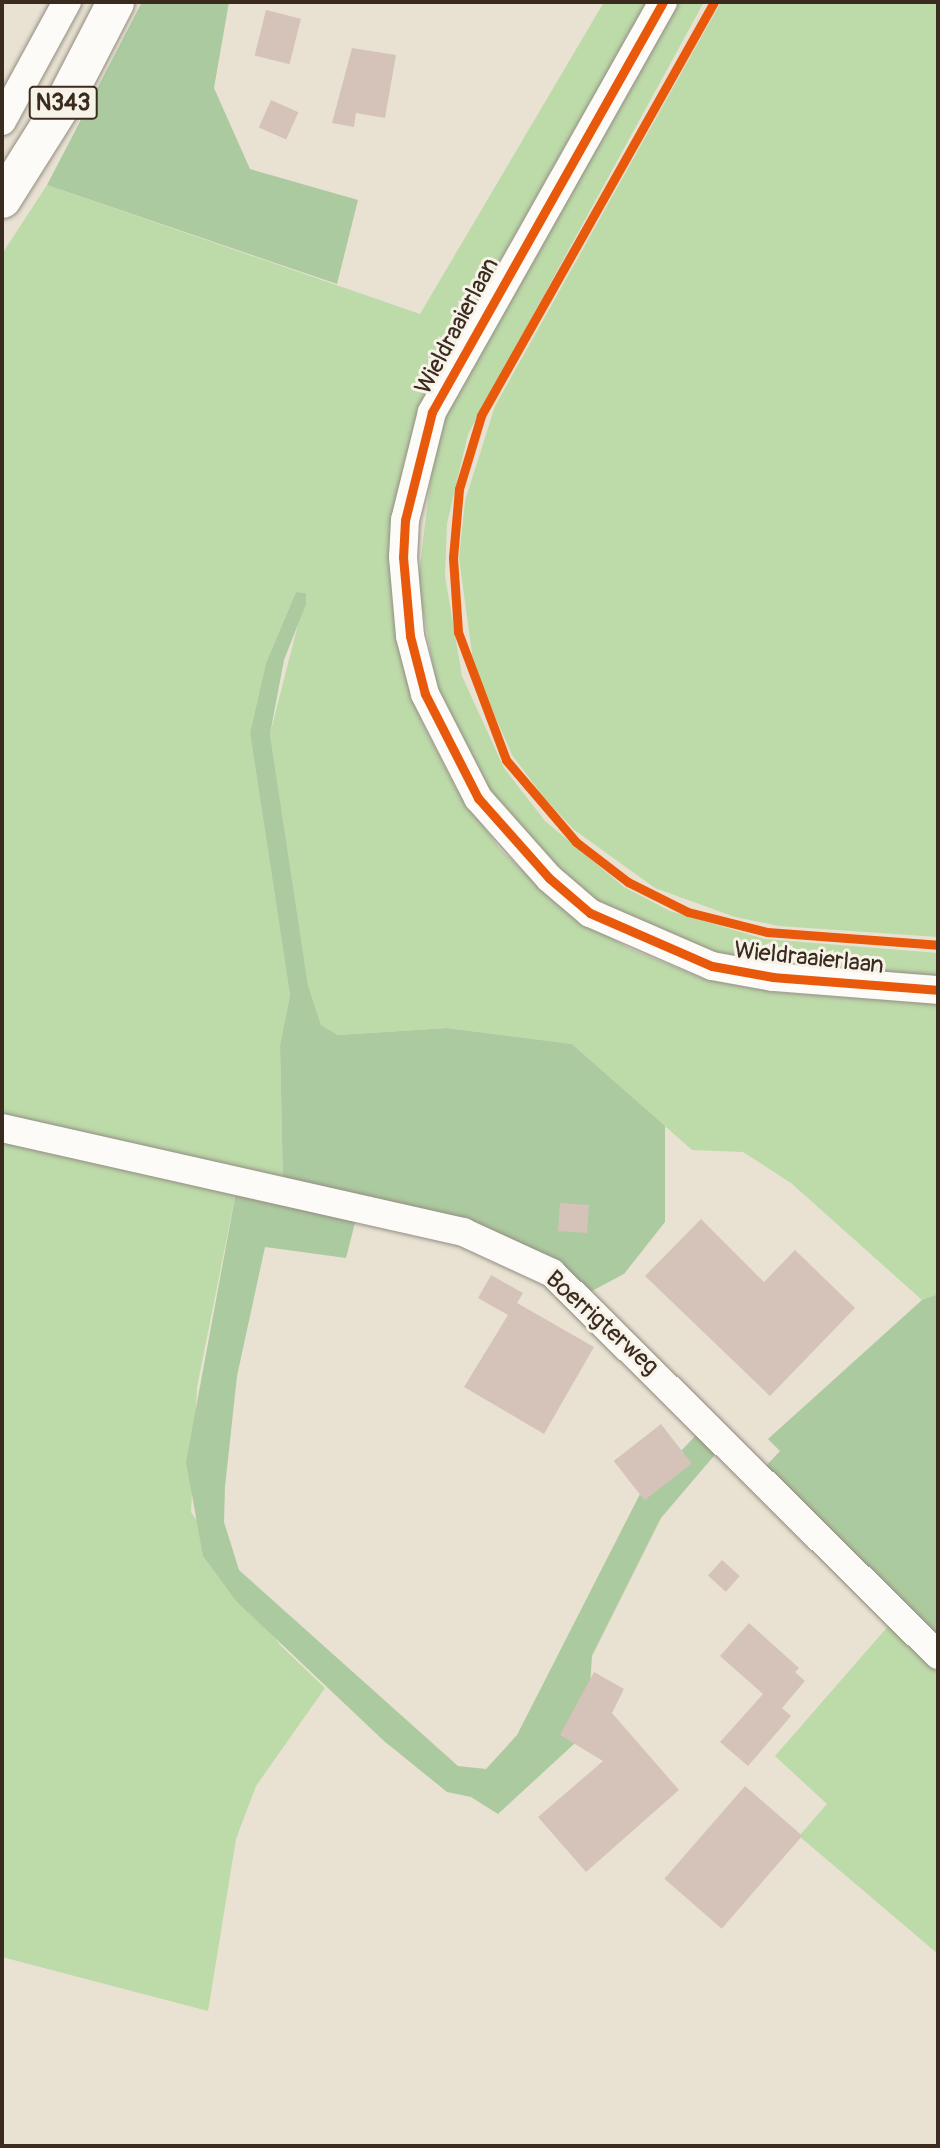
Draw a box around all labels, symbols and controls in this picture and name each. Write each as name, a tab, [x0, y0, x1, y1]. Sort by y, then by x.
road number: N343	[28, 83, 98, 122]
street label: Wieldraaierlaan	[409, 253, 505, 399]
street label: Wieldraaierlaan	[733, 936, 885, 980]
street label: Boerrigterweg	[540, 1265, 664, 1381]

